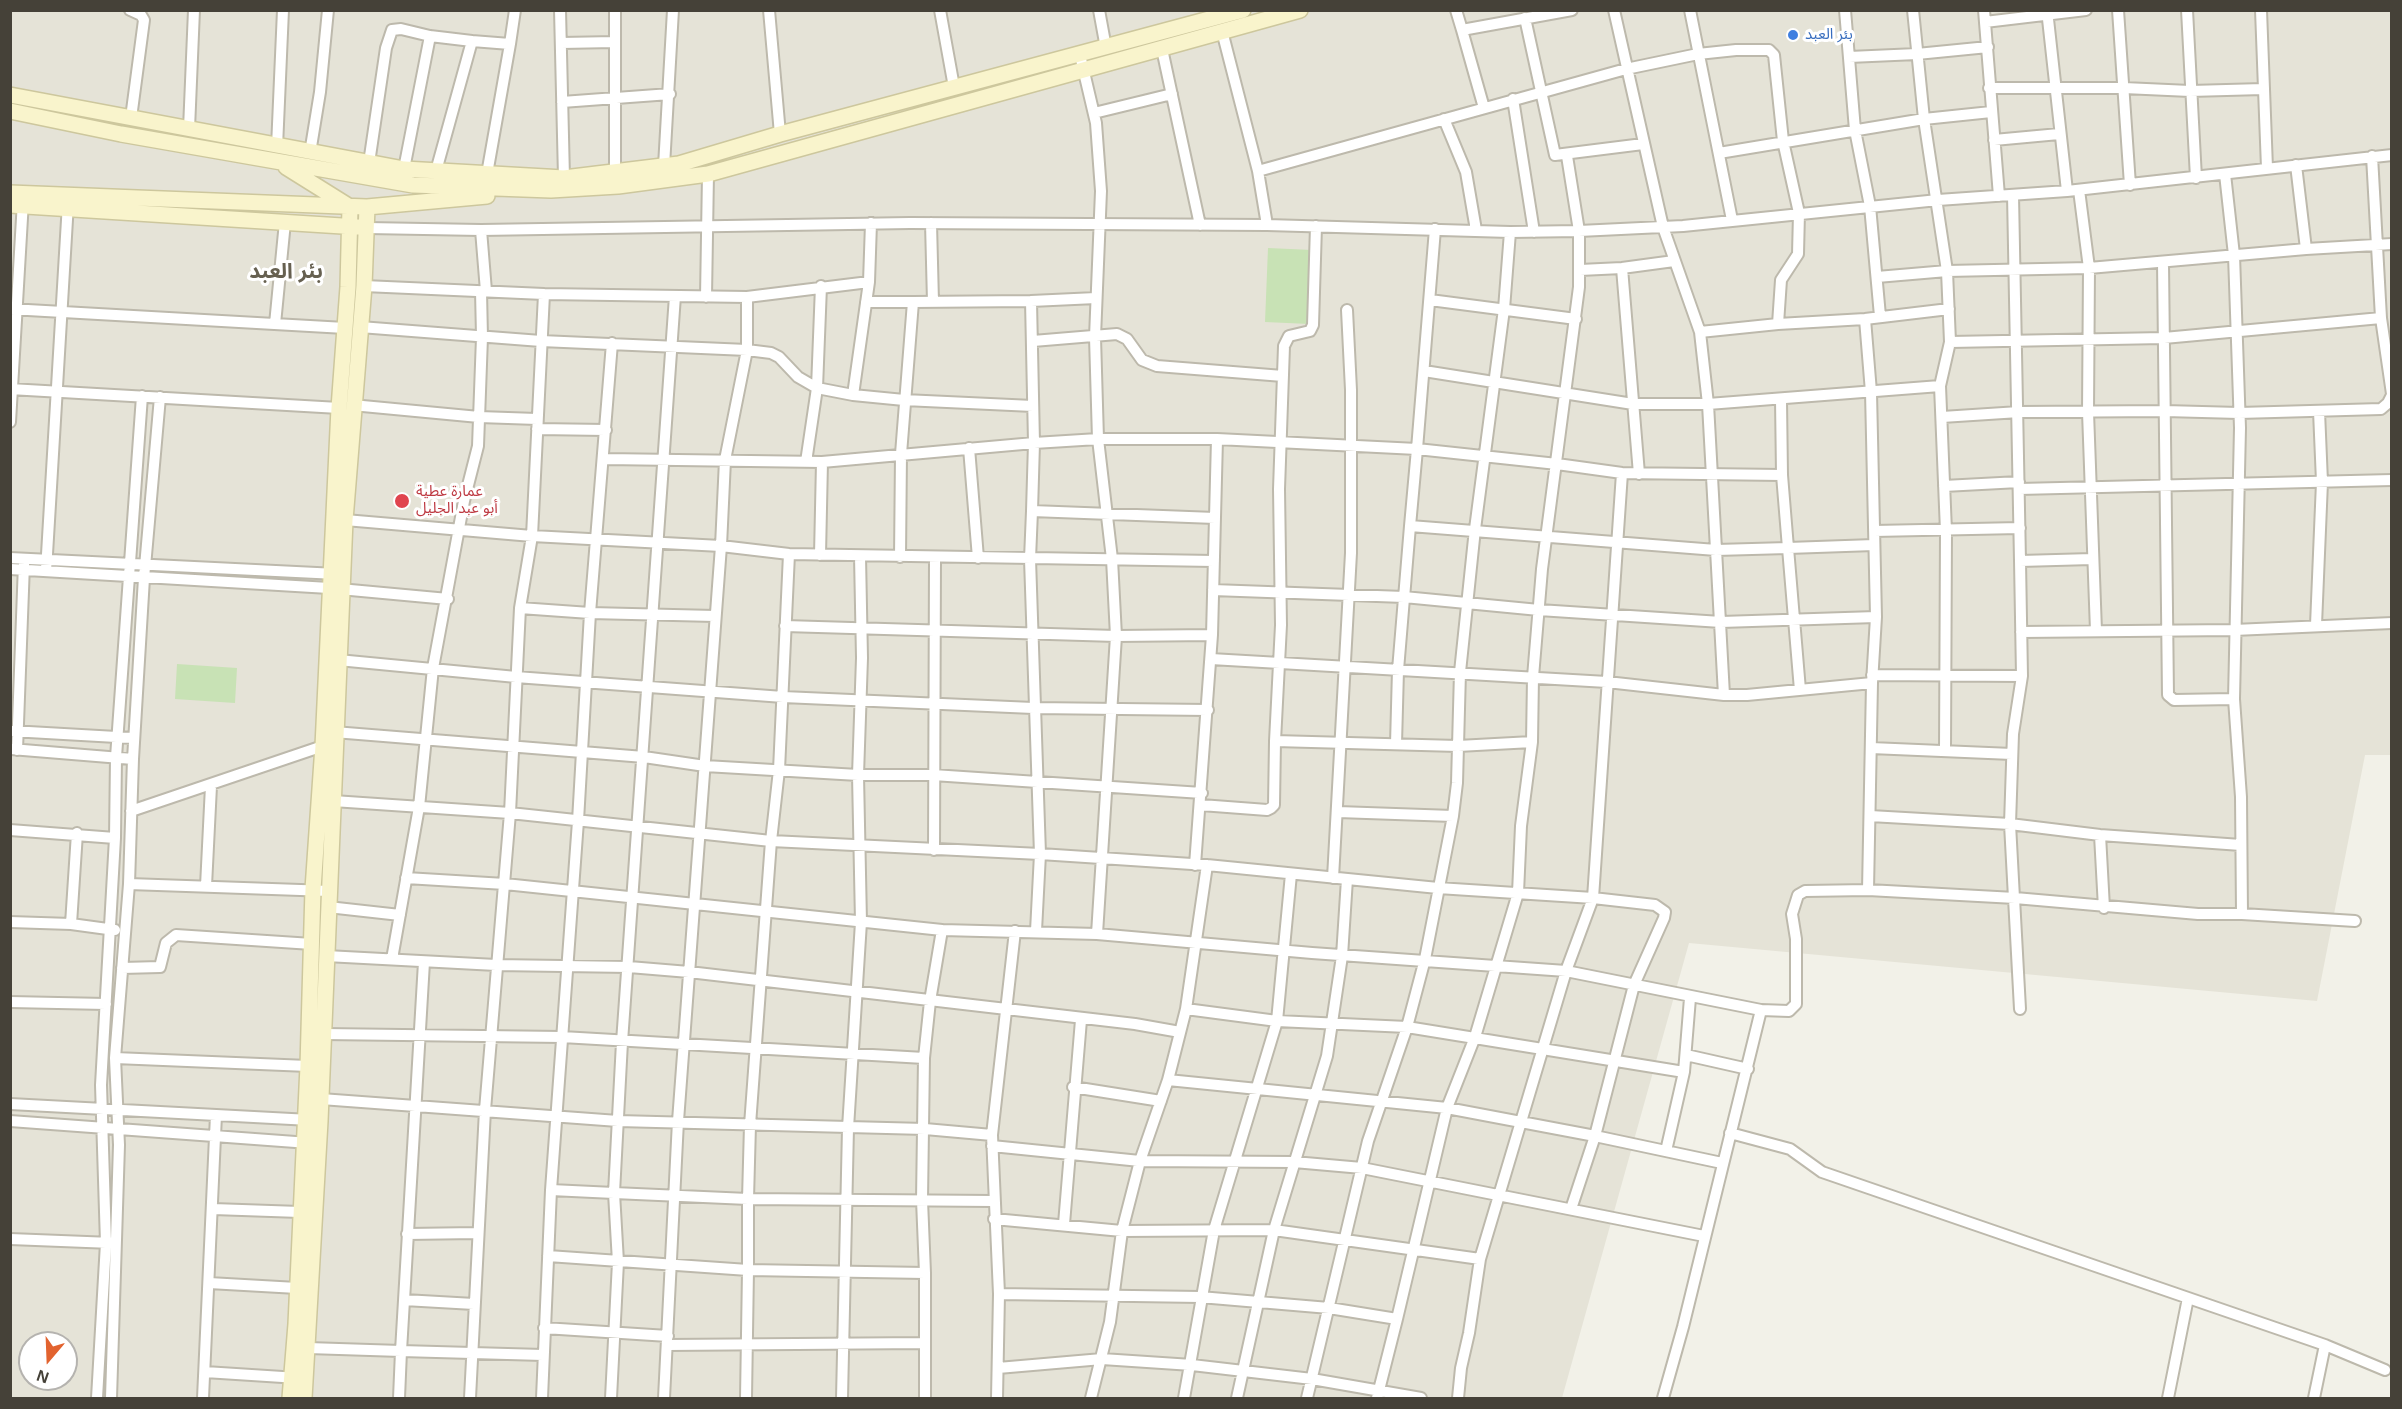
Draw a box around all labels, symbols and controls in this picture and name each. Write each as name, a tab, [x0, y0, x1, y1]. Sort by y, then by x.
place label: بئر العبد	[1805, 26, 1853, 44]
marker: بئر العبد	[1786, 28, 1800, 42]
district label: بئر العبد	[249, 259, 323, 285]
place label: عمارة عطية أبو عبد الجليل	[416, 483, 498, 518]
marker: عمارة عطية أبو عبد الجليل	[393, 492, 411, 510]
north arrow	[18, 1331, 78, 1391]
text: N	[34, 1367, 51, 1387]

